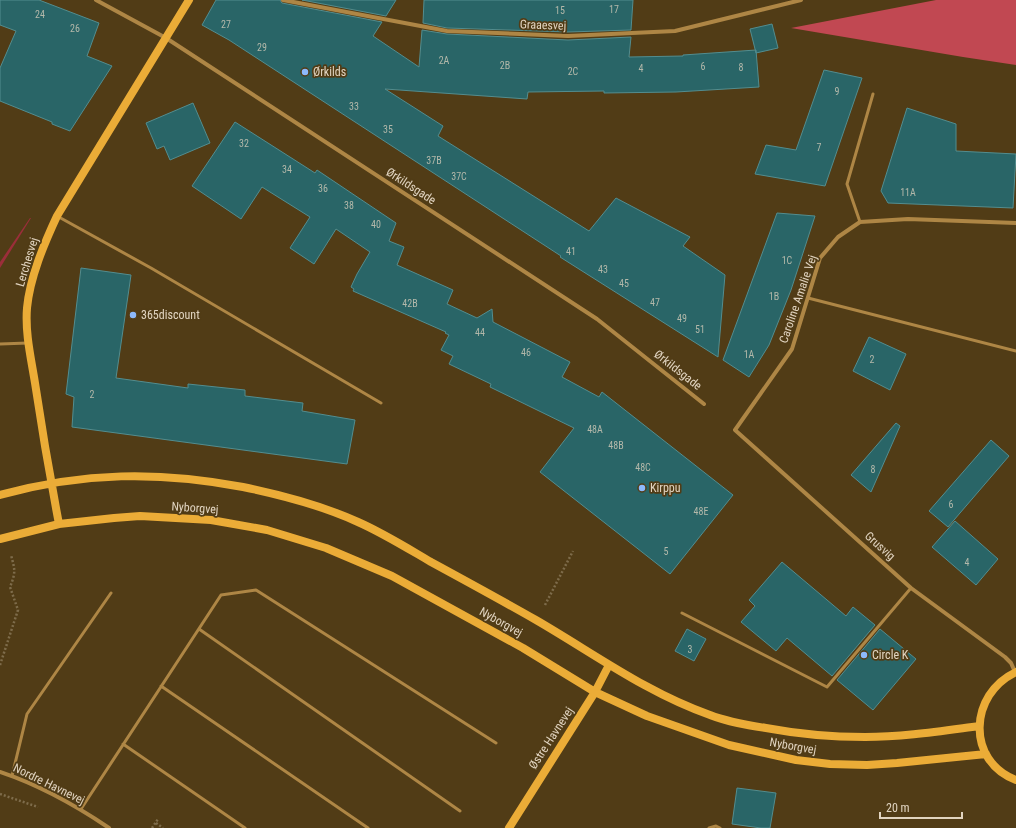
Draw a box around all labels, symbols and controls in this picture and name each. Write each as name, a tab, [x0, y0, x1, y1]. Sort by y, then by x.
house number: 17	[609, 4, 619, 15]
house number: 15	[555, 5, 565, 16]
house number: 24	[35, 9, 45, 20]
street label: Graaesvej	[520, 17, 566, 33]
house number: 27	[221, 19, 231, 30]
house number: 26	[70, 23, 80, 34]
house number: 29	[257, 42, 267, 53]
house number: 2A	[439, 55, 450, 66]
house number: 2B	[500, 60, 510, 71]
house number: 6	[701, 61, 706, 72]
house number: 8	[739, 62, 744, 73]
house number: 4	[639, 63, 644, 74]
place label: Ørkilds	[313, 65, 346, 79]
house number: 2C	[568, 66, 579, 77]
marker: Ørkilds	[300, 67, 310, 77]
house number: 9	[835, 86, 840, 97]
house number: 33	[349, 101, 359, 112]
house number: 35	[383, 124, 393, 135]
house number: 32	[239, 138, 249, 149]
house number: 7	[817, 142, 822, 153]
house number: 37B	[426, 155, 442, 166]
house number: 34	[282, 164, 292, 175]
street label: Ørkildsgade	[384, 165, 439, 207]
house number: 37C	[451, 171, 467, 182]
house number: 36	[318, 183, 328, 194]
house number: 11A	[900, 187, 916, 198]
house number: 38	[344, 200, 354, 211]
house number: 40	[371, 219, 381, 230]
street label: Lerchesvej	[13, 236, 41, 288]
house number: 41	[566, 246, 576, 257]
street label: Caroline Amalie Vej	[776, 253, 820, 345]
house number: 1C	[782, 255, 793, 266]
house number: 43	[598, 264, 608, 275]
house number: 45	[619, 278, 629, 289]
house number: 1B	[769, 291, 779, 302]
house number: 47	[650, 297, 660, 308]
house number: 42B	[402, 298, 418, 309]
place label: 365discount	[141, 308, 200, 322]
marker: 365discount	[128, 310, 138, 320]
house number: 49	[677, 313, 687, 324]
house number: 51	[695, 324, 705, 335]
house number: 44	[475, 327, 485, 338]
house number: 46	[521, 347, 531, 358]
street label: Ørkildsgade	[651, 347, 705, 393]
house number: 1A	[744, 349, 755, 360]
house number: 2	[870, 354, 875, 365]
house number: 2	[90, 389, 95, 400]
house number: 48A	[587, 424, 603, 435]
house number: 48B	[608, 440, 624, 451]
house number: 48C	[635, 462, 651, 473]
house number: 8	[871, 464, 876, 475]
place label: Kirppu	[650, 481, 681, 495]
marker: Kirppu	[637, 483, 647, 493]
street label: Nyborgvej	[171, 499, 219, 517]
house number: 6	[949, 499, 954, 510]
house number: 48E	[694, 506, 708, 517]
street label: Grusvig	[862, 529, 898, 563]
house number: 5	[664, 546, 669, 557]
house number: 4	[965, 557, 970, 568]
street label: Nyborgvej	[477, 604, 525, 640]
house number: 3	[688, 644, 693, 655]
place label: Circle K	[872, 648, 909, 662]
marker: Circle K	[859, 650, 869, 660]
street label: Østre Havnevej	[526, 704, 576, 772]
street label: Nyborgvej	[769, 735, 817, 757]
street label: Nordre Havnevej	[11, 761, 87, 807]
scale bar	[880, 794, 962, 820]
text: 20 m	[886, 801, 910, 815]

